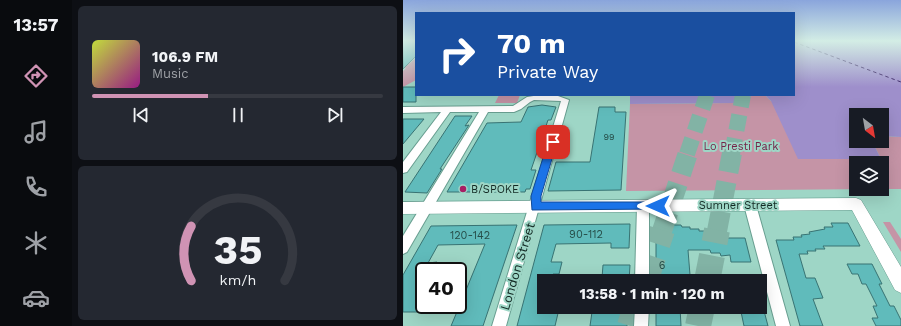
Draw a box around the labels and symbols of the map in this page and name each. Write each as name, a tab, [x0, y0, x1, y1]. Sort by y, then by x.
north arrow	[849, 108, 889, 148]
pin	[536, 125, 570, 159]
house number: 99	[603, 132, 615, 142]
park label: Lo Presti Park	[704, 140, 778, 153]
place label: B/SPOKE	[471, 183, 519, 196]
marker: B/SPOKE	[458, 184, 468, 194]
position arrow	[637, 185, 679, 227]
street label: Sumner Street	[699, 199, 778, 212]
street label: London Street	[497, 220, 538, 312]
house number: 90-112	[569, 228, 603, 241]
house number: 120-142	[450, 229, 490, 242]
house number: 6	[659, 259, 666, 272]
speed limit sign: 40	[415, 262, 467, 314]

